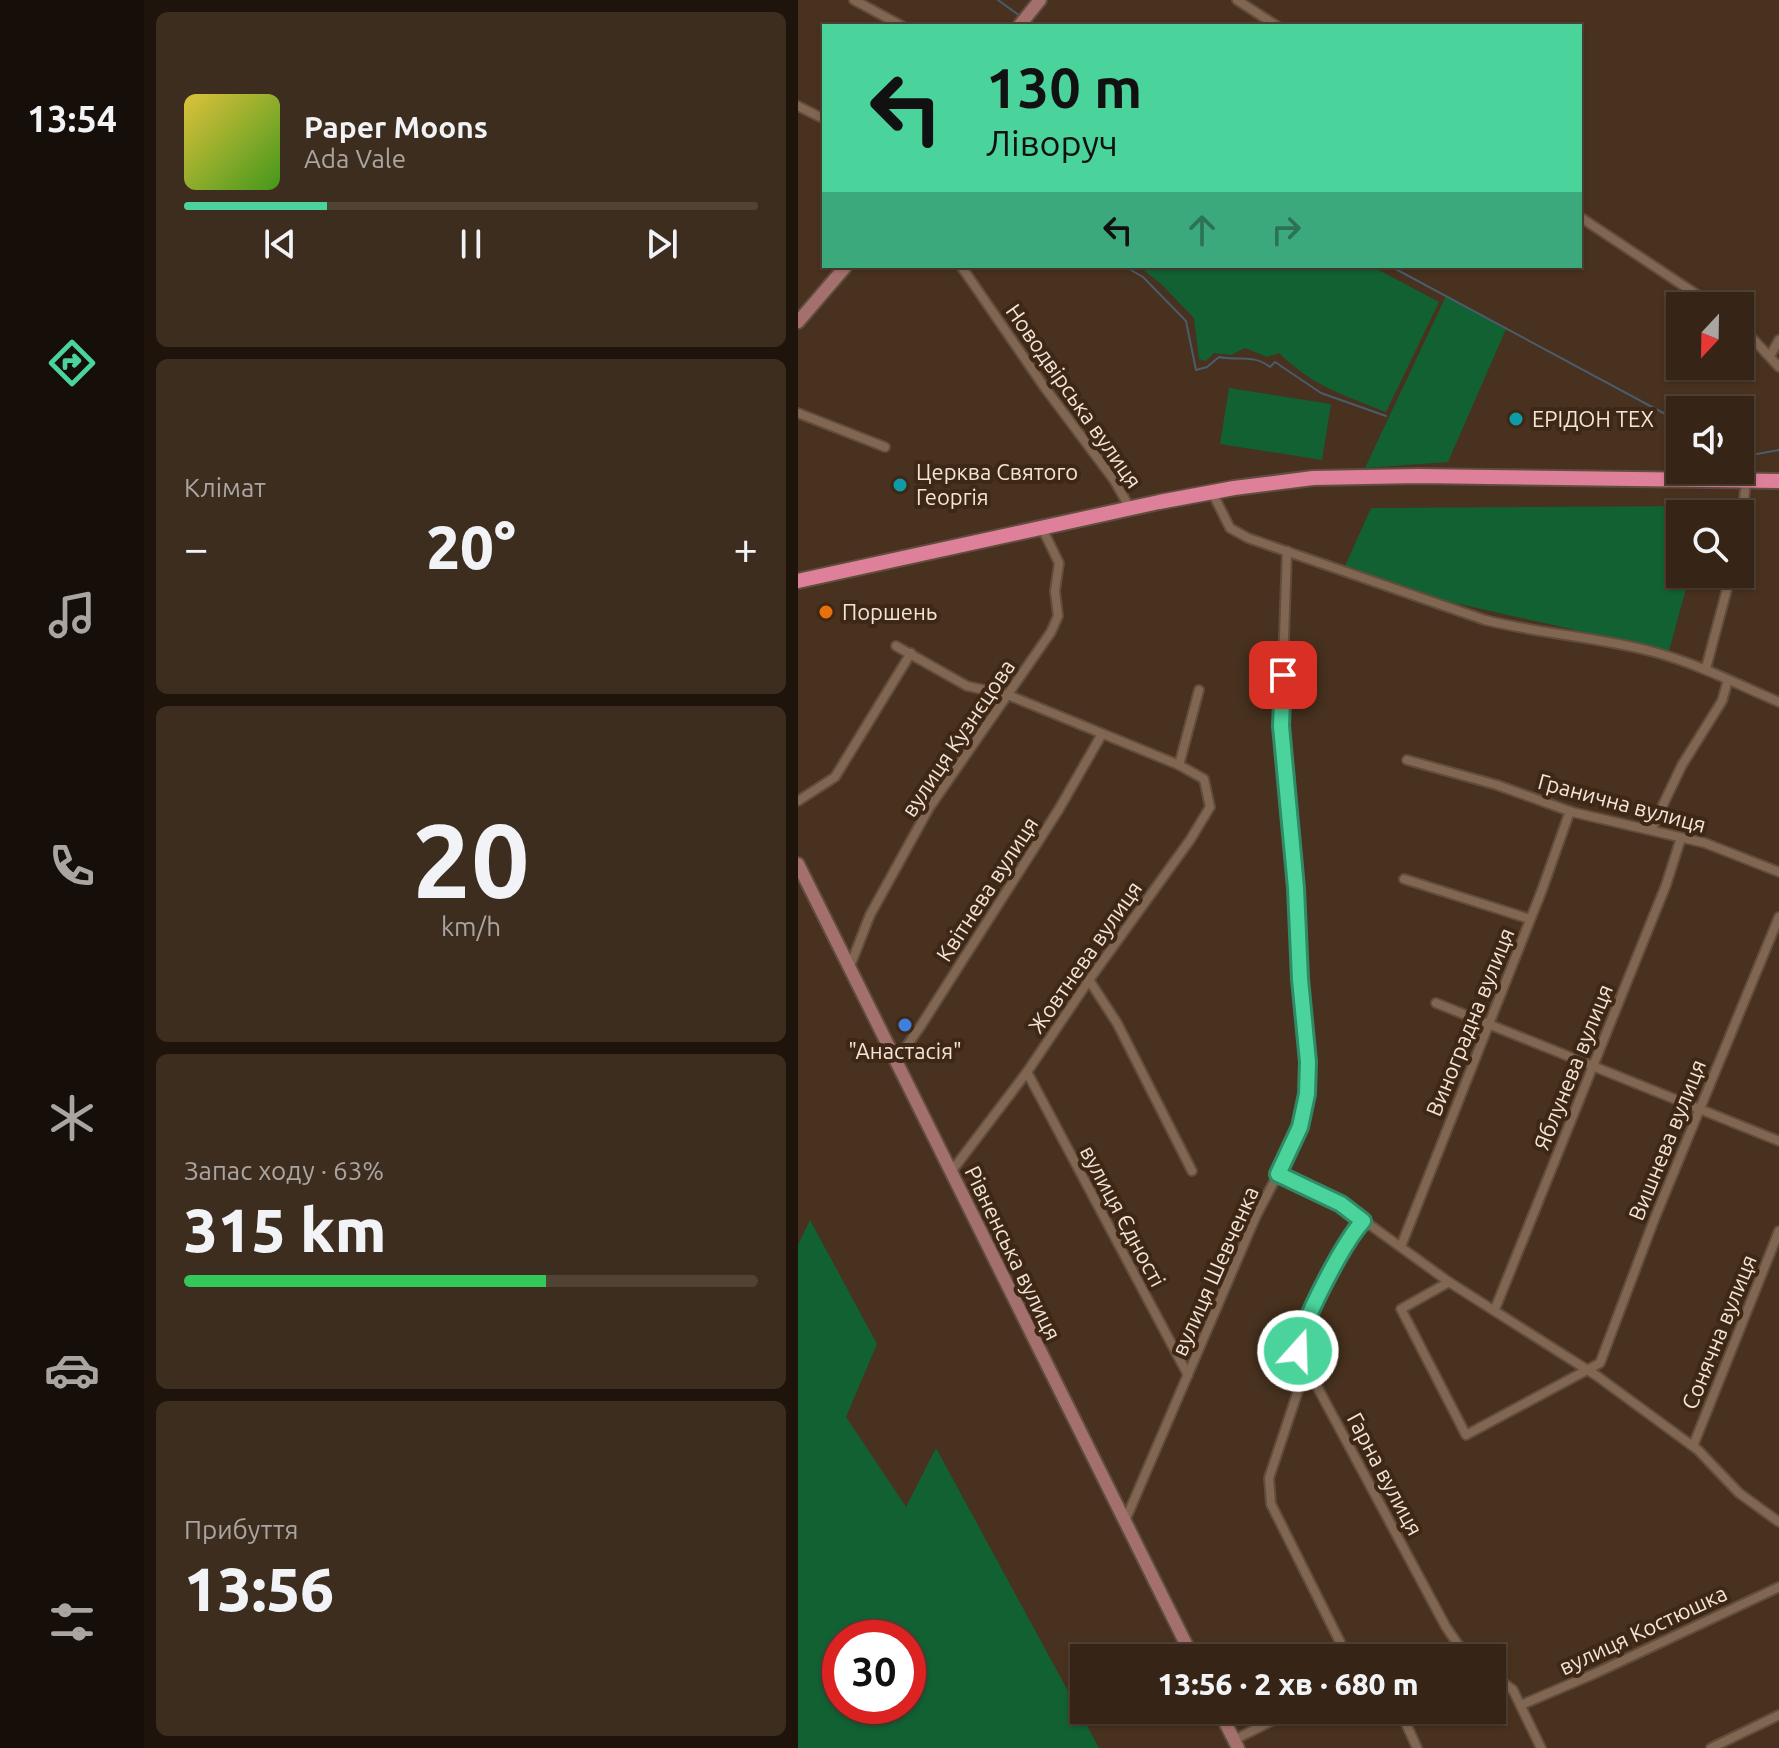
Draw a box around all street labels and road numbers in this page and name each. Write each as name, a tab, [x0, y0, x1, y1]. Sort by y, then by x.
street label: Новодвірська вулиця	[1001, 299, 1147, 492]
street label: вулиця Кузнєцова	[896, 654, 1019, 821]
street label: Гранична вулиця	[1535, 768, 1709, 837]
street label: Квітнева вулиця	[931, 812, 1043, 966]
street label: Жовтнева вулиця	[1023, 876, 1146, 1038]
street label: Виноградна вулиця	[1420, 924, 1519, 1120]
street label: Яблунева вулиця	[1528, 980, 1617, 1153]
street label: Вишнева вулиця	[1623, 1056, 1710, 1224]
street label: вулиця Єдності	[1076, 1141, 1171, 1291]
street label: Рівненська вулиця	[960, 1162, 1066, 1344]
street label: вулиця Шевченка	[1166, 1182, 1263, 1359]
street label: Сонячна вулиця	[1676, 1251, 1761, 1413]
street label: Гарна вулиця	[1343, 1408, 1428, 1539]
street label: вулиця Костюшка	[1555, 1580, 1731, 1679]

